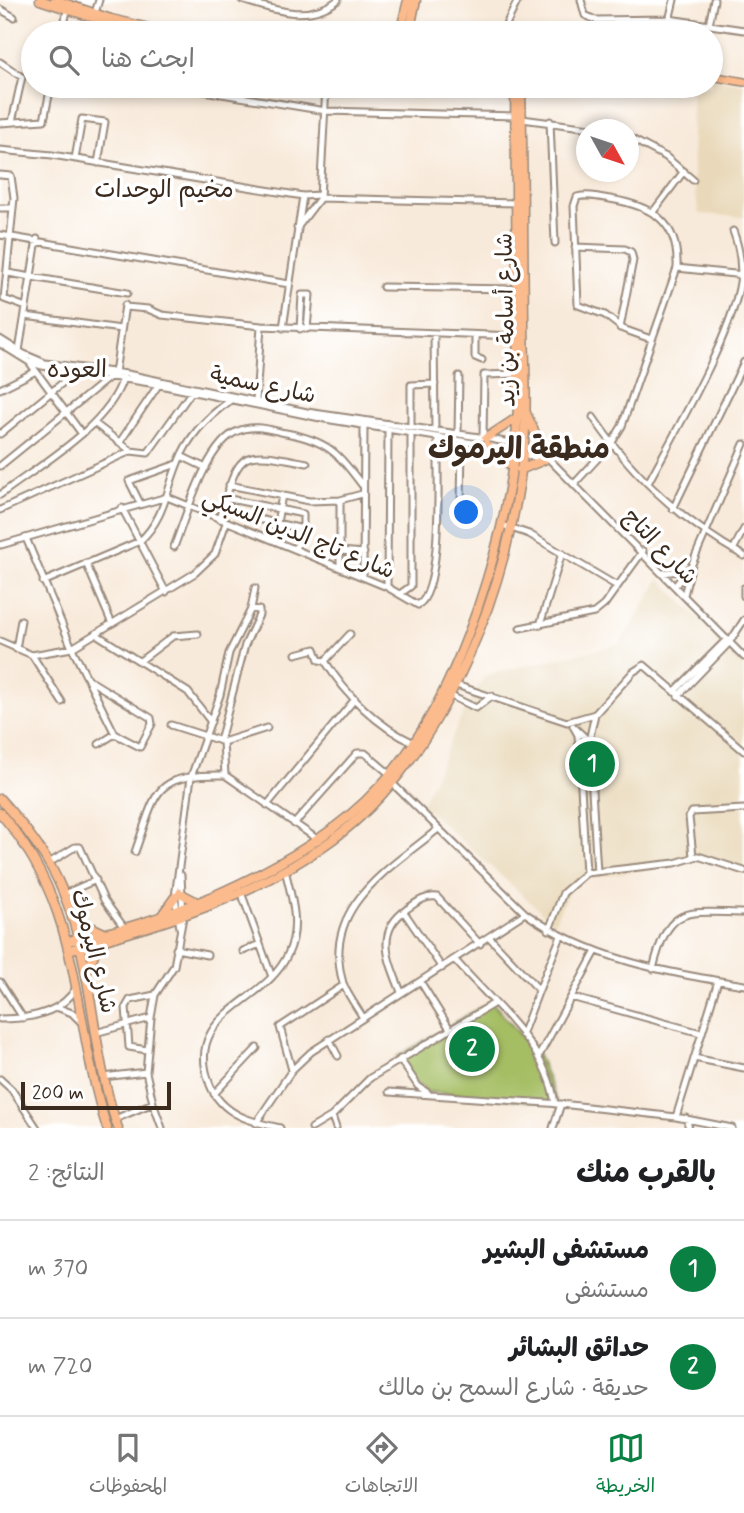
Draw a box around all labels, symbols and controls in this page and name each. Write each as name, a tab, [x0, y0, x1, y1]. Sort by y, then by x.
search box	[21, 21, 723, 98]
icon: search	[45, 41, 83, 79]
text: ابحث هنا	[101, 43, 195, 77]
north arrow	[576, 119, 639, 182]
district label: مخيم الوحدات	[94, 175, 234, 207]
street label: شارع أسامة بن زيد	[489, 233, 524, 407]
district label: العوده	[47, 355, 107, 386]
street label: شارع سمية	[207, 360, 318, 412]
district label: منطقة اليرموك	[428, 430, 610, 469]
street label: شارع تاج الدين السبكي	[196, 483, 399, 591]
your location	[449, 495, 483, 529]
street label: شارع التاج	[616, 503, 703, 592]
pin: 1	[569, 738, 615, 790]
street label: شارع اليرموك	[63, 886, 123, 1017]
pin: 2	[449, 1023, 495, 1075]
scale bar	[21, 1079, 172, 1111]
text: 200 m	[32, 1081, 84, 1106]
text: بالقرب منك	[576, 1154, 716, 1193]
text: النتائج: 2	[28, 1159, 105, 1189]
text: مستشفى البشير	[484, 1234, 649, 1268]
text: 370 m	[28, 1254, 88, 1284]
text: 1	[688, 1254, 698, 1284]
text: مستشفى	[565, 1276, 649, 1306]
text: حدائق البشائر	[509, 1332, 649, 1366]
text: 720 m	[28, 1352, 92, 1382]
text: 2	[687, 1352, 699, 1382]
text: حديقة · شارع السمح بن مالك	[378, 1374, 649, 1404]
tab: المحفوظات	[89, 1429, 167, 1502]
tab: الاتجاهات	[345, 1429, 418, 1502]
tab: الخريطة	[596, 1429, 655, 1502]

